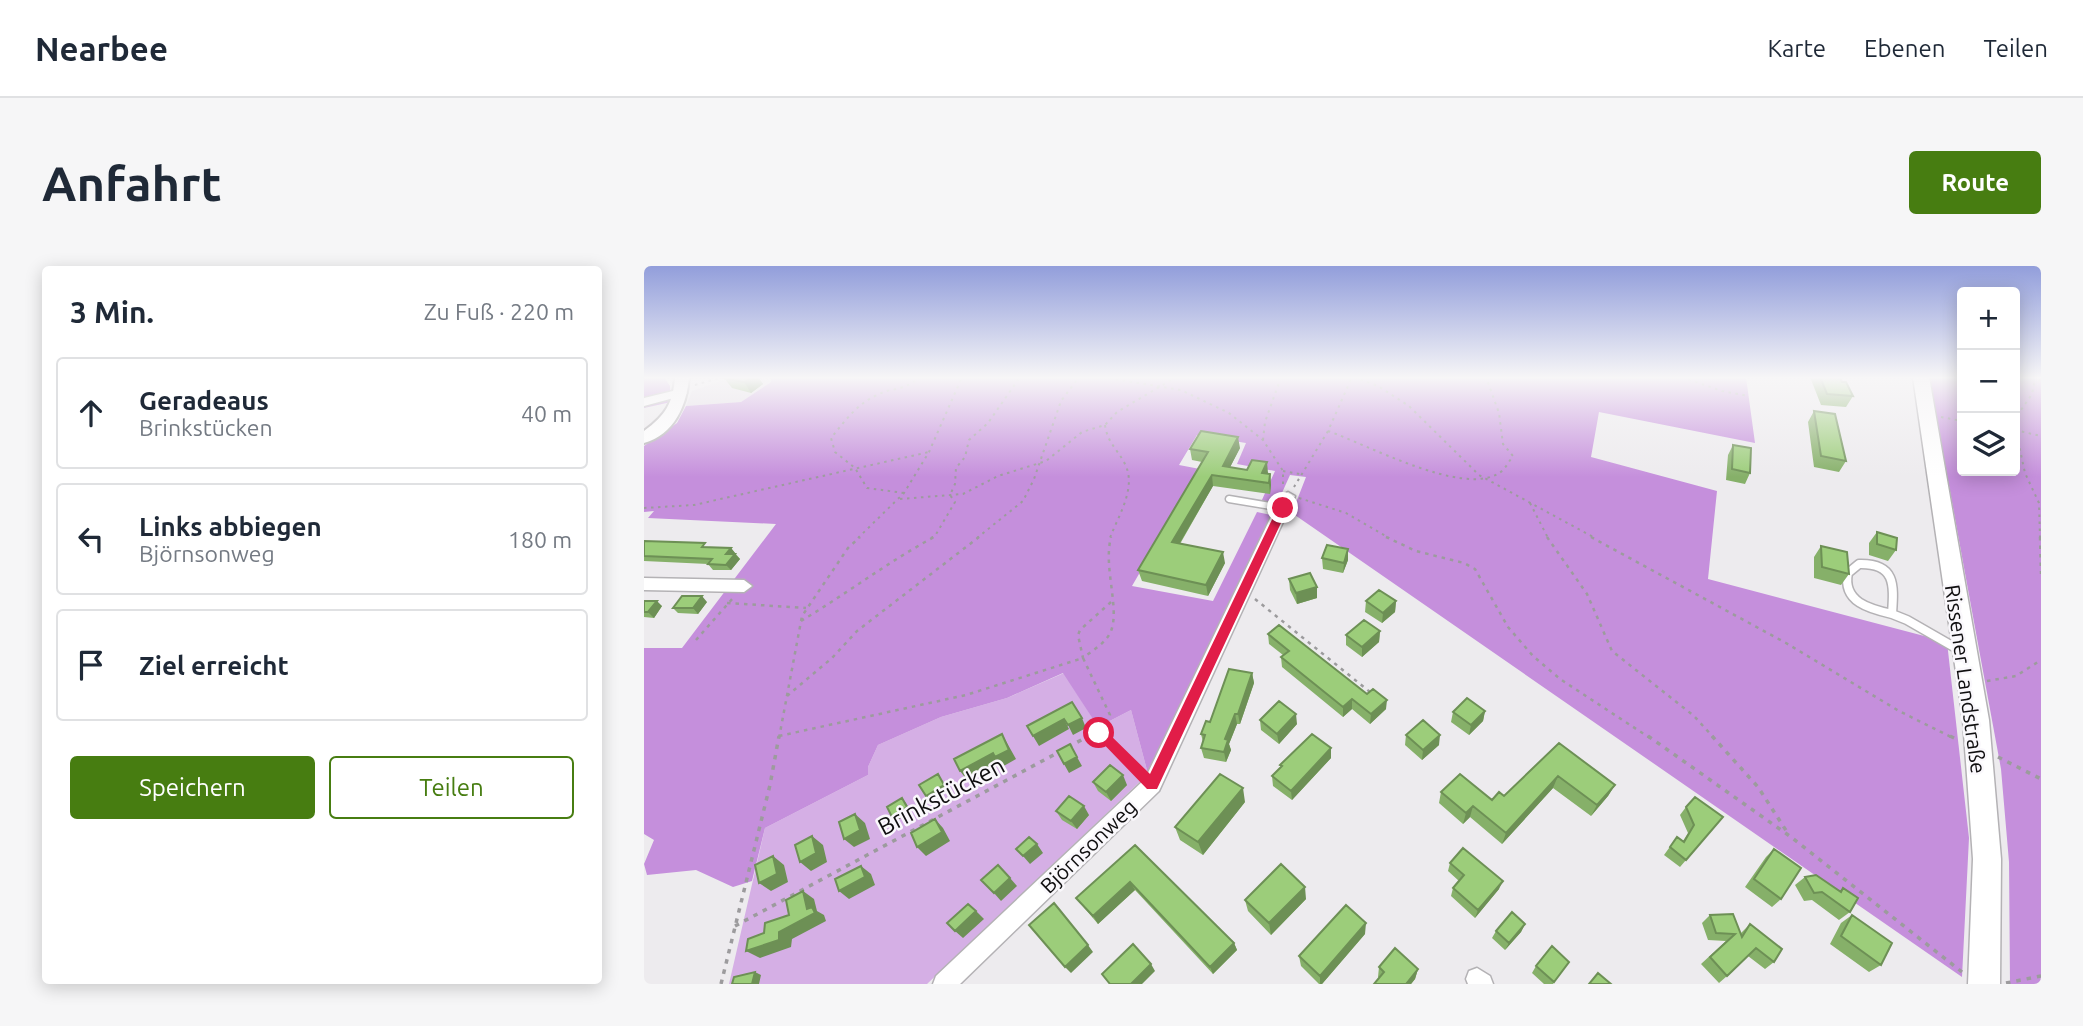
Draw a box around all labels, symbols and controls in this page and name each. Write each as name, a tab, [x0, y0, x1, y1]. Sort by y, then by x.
text: Nearbee	[35, 30, 168, 67]
text: Karte	[1767, 35, 1826, 62]
text: Ebenen	[1864, 35, 1945, 62]
text: Teilen	[1983, 35, 2048, 62]
button: Route	[1909, 151, 2041, 214]
text: Anfahrt	[42, 155, 222, 210]
map controls	[1957, 287, 2020, 476]
button: +	[1957, 287, 2020, 350]
text: 3 Min.	[70, 295, 154, 329]
text: Zu Fuß · 220 m	[424, 299, 574, 324]
button: −	[1957, 350, 2020, 413]
text: Geradeaus	[139, 386, 269, 415]
icon: ahead	[72, 394, 110, 432]
text: 40 m	[521, 401, 572, 426]
button: layers	[1957, 413, 2020, 476]
text: Brinkstücken	[139, 415, 273, 440]
route end	[1267, 492, 1298, 523]
text: Links abbiegen	[139, 512, 322, 541]
icon: left	[72, 520, 110, 558]
text: 180 m	[508, 527, 572, 552]
text: Björnsonweg	[139, 541, 275, 566]
street label: Rissener Landstraße	[1941, 583, 1991, 775]
icon: arrive	[72, 646, 110, 684]
text: Ziel erreicht	[139, 651, 289, 680]
route start	[1083, 717, 1114, 748]
street label: Brinkstücken	[873, 751, 1009, 841]
button: Speichern	[70, 756, 315, 819]
button: Teilen	[329, 756, 574, 819]
street label: Björnsonweg	[1035, 794, 1141, 898]

